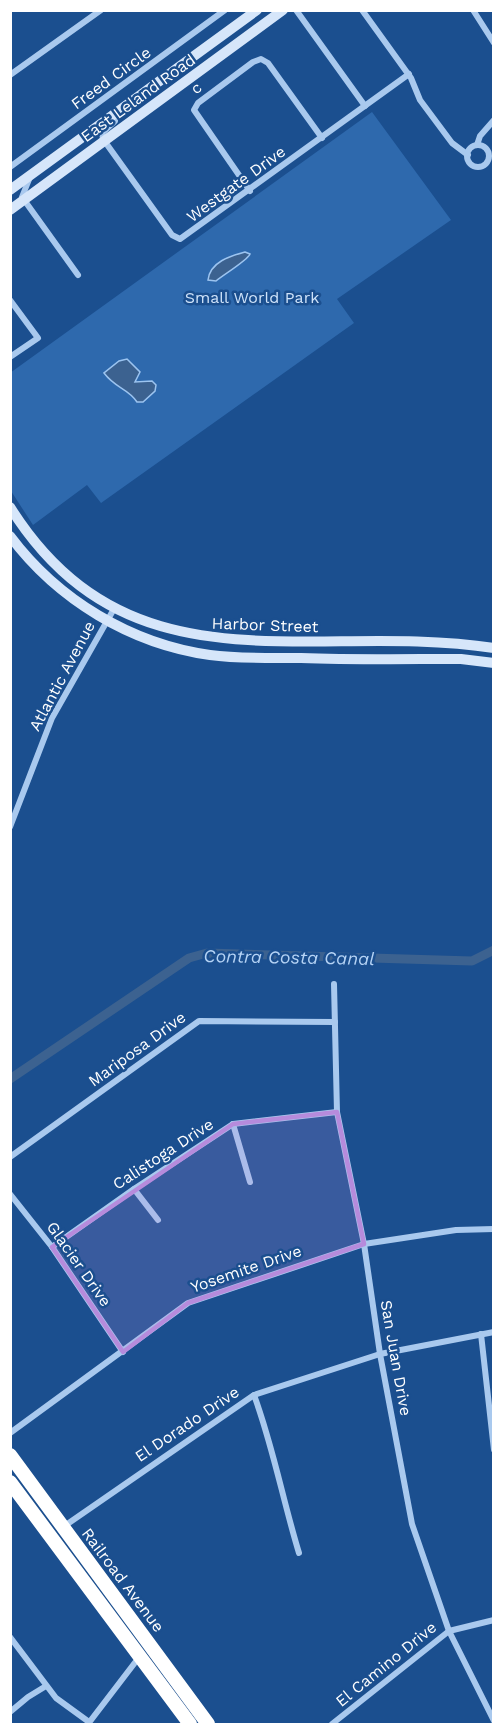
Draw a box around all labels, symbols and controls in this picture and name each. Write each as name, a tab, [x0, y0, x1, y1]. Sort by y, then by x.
street label: Freed Circle	[67, 43, 155, 113]
street label: East Leland Road	[77, 50, 199, 146]
street label: c	[187, 78, 205, 98]
street label: Westgate Drive	[183, 142, 289, 226]
park label: Small World Park	[185, 288, 319, 307]
street label: Harbor Street	[211, 614, 319, 636]
street label: Atlantic Avenue	[25, 618, 99, 734]
water label: Contra Costa Canal	[203, 945, 375, 969]
street label: Mariposa Drive	[85, 1007, 189, 1091]
street label: Calistoga Drive	[109, 1114, 217, 1194]
street label: Glacier Drive	[43, 1218, 115, 1310]
street label: Yosemite Drive	[188, 1241, 304, 1297]
street label: San Juan Drive	[376, 1299, 416, 1417]
street label: El Dorado Drive	[131, 1382, 243, 1466]
street label: Railroad Avenue	[78, 1524, 168, 1636]
street label: El Camino Drive	[332, 1618, 440, 1710]

